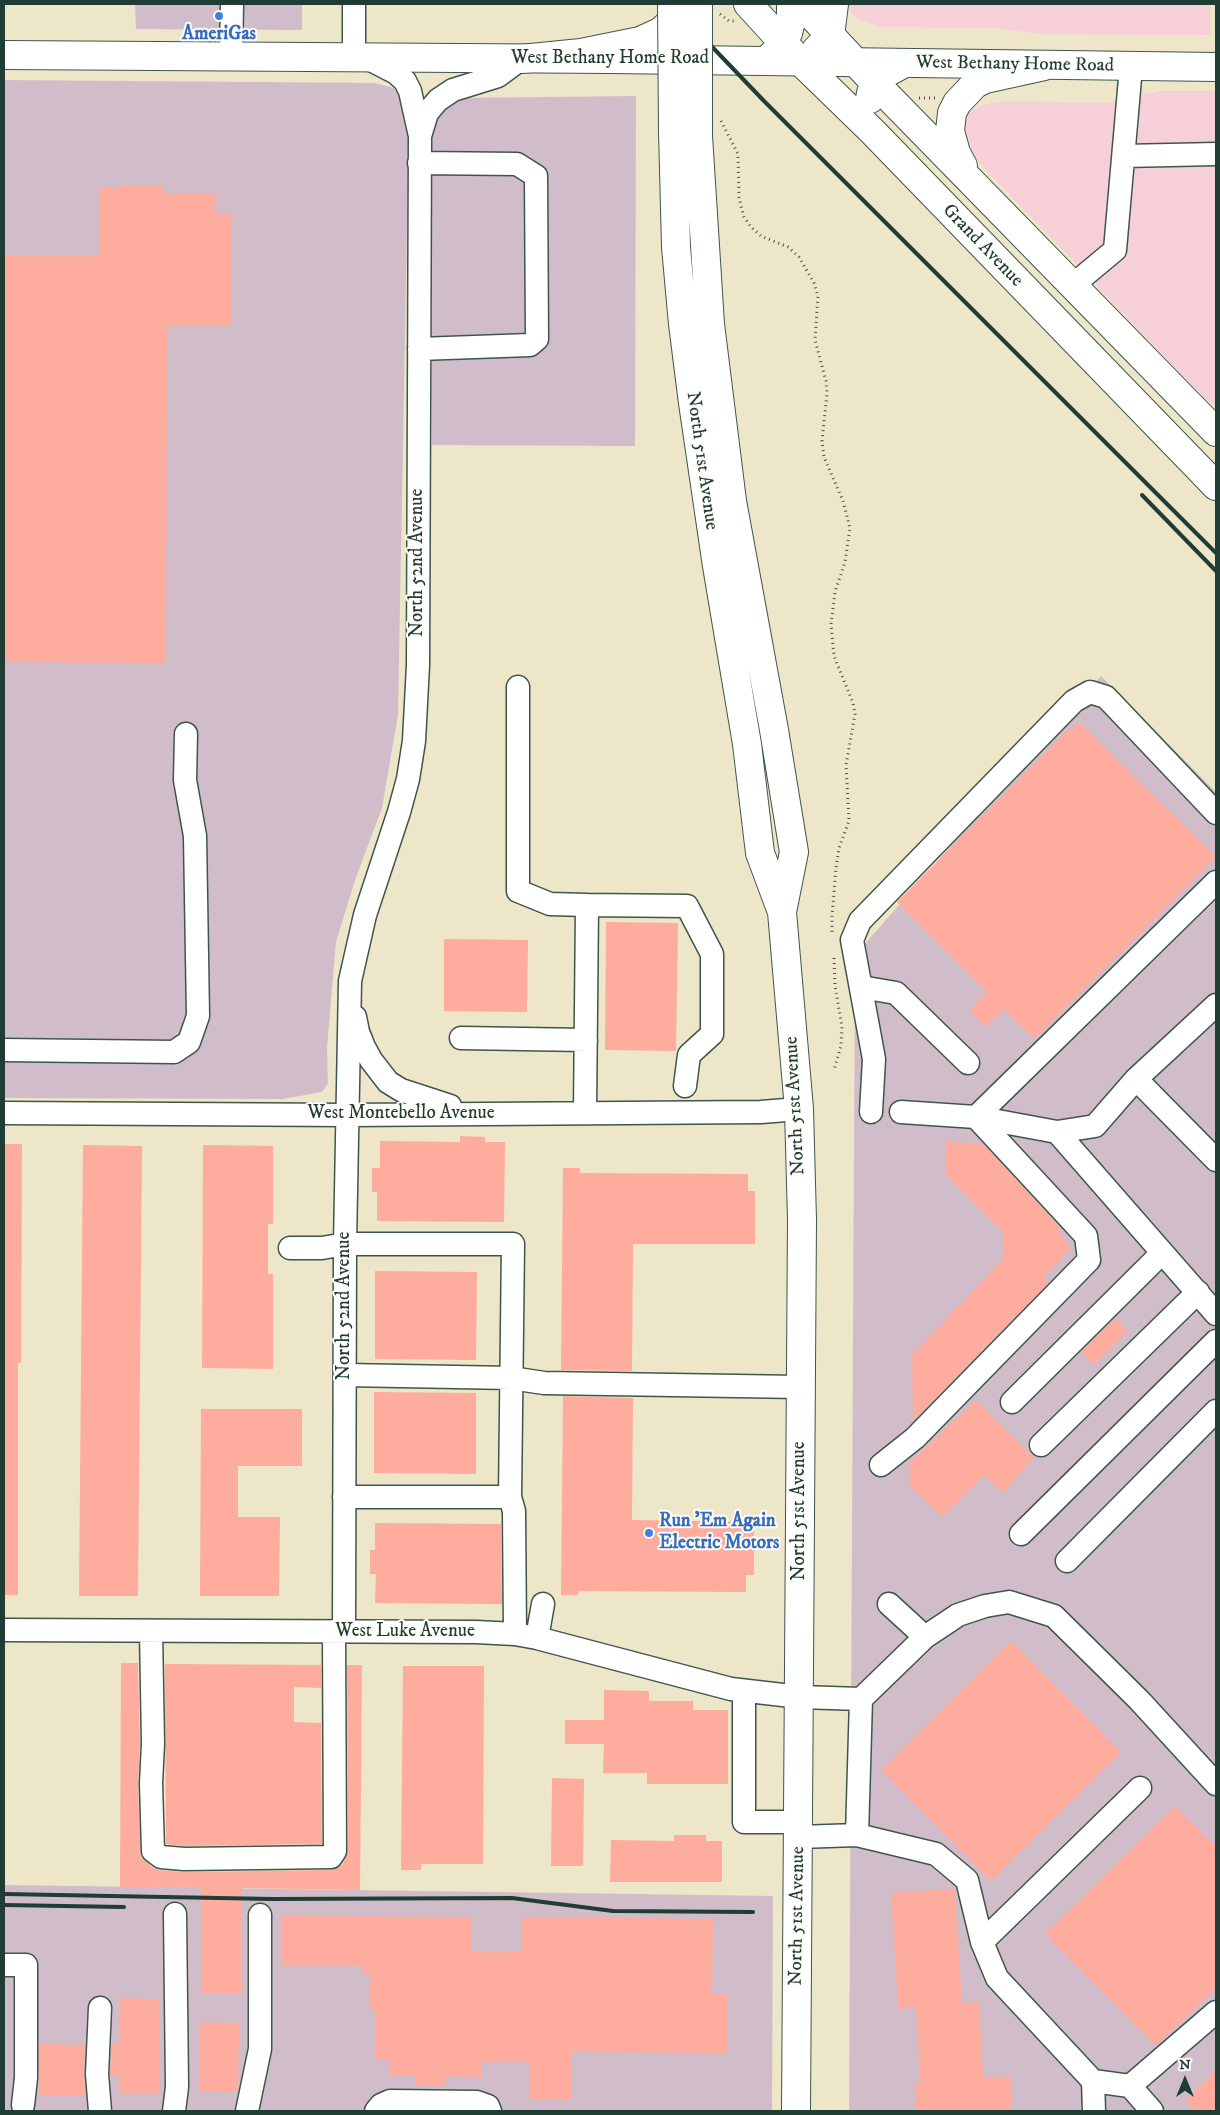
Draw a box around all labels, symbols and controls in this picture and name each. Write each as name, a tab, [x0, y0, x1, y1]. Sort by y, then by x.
marker: AmeriGas	[213, 10, 225, 22]
place label: AmeriGas	[182, 24, 256, 46]
street label: West Bethany Home Road	[511, 48, 709, 70]
street label: West Bethany Home Road	[916, 52, 1114, 78]
street label: Grand Avenue	[937, 200, 1027, 292]
street label: North 51st Avenue	[680, 390, 722, 532]
street label: North 52nd Avenue	[407, 489, 429, 637]
street label: North 51st Avenue	[781, 1036, 811, 1176]
street label: West Montebello Avenue	[307, 1103, 495, 1125]
street label: North 52nd Avenue	[334, 1232, 356, 1380]
street label: North 51st Avenue	[789, 1441, 811, 1581]
place label: Run 'Em Again Electric Motors	[659, 1511, 779, 1555]
marker: Run 'Em Again Electric Motors	[643, 1527, 655, 1539]
street label: West Luke Avenue	[335, 1621, 475, 1643]
street label: North 51st Avenue	[785, 1846, 811, 1986]
north arrow	[1160, 2055, 1210, 2105]
text: N	[1179, 2056, 1191, 2074]

